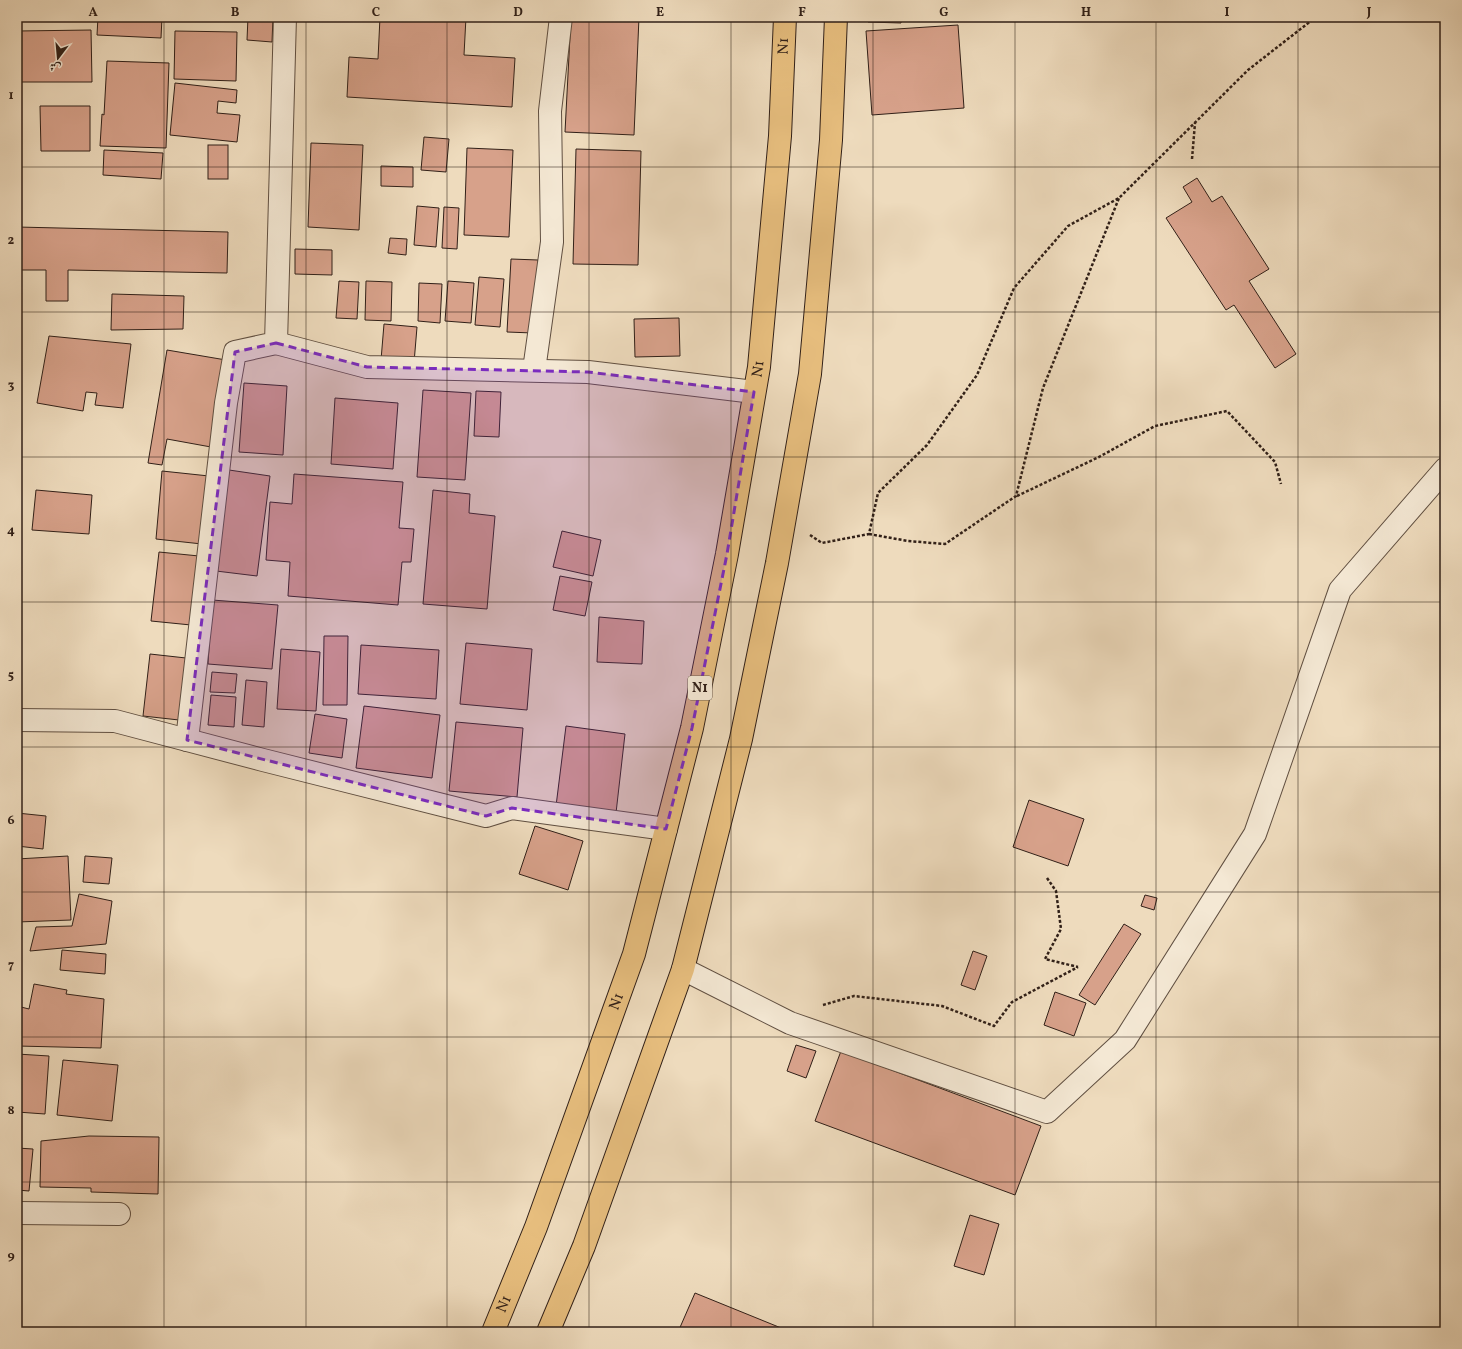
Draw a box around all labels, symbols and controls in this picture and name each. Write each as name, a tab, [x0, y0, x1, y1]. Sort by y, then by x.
text: A	[88, 4, 98, 22]
text: B	[231, 4, 240, 22]
text: C	[372, 4, 380, 22]
text: D	[513, 4, 523, 22]
text: E	[656, 4, 664, 22]
text: F	[798, 4, 806, 22]
text: G	[939, 4, 949, 22]
text: H	[1081, 4, 1091, 22]
text: I	[1225, 4, 1230, 22]
text: J	[1366, 4, 1372, 22]
street label: N1	[773, 37, 795, 55]
north arrow	[38, 38, 78, 78]
text: ش	[48, 57, 63, 75]
text: 1	[8, 87, 14, 105]
text: 2	[8, 232, 15, 250]
street label: N1	[747, 360, 770, 379]
text: 3	[8, 377, 15, 395]
text: 4	[7, 522, 15, 540]
text: 5	[8, 667, 14, 685]
road number: N1	[688, 676, 712, 700]
text: 6	[7, 812, 15, 830]
text: 7	[8, 957, 14, 975]
street label: N1	[604, 990, 630, 1013]
text: 8	[7, 1102, 15, 1120]
text: 9	[7, 1247, 15, 1265]
street label: N1	[491, 1292, 517, 1316]

